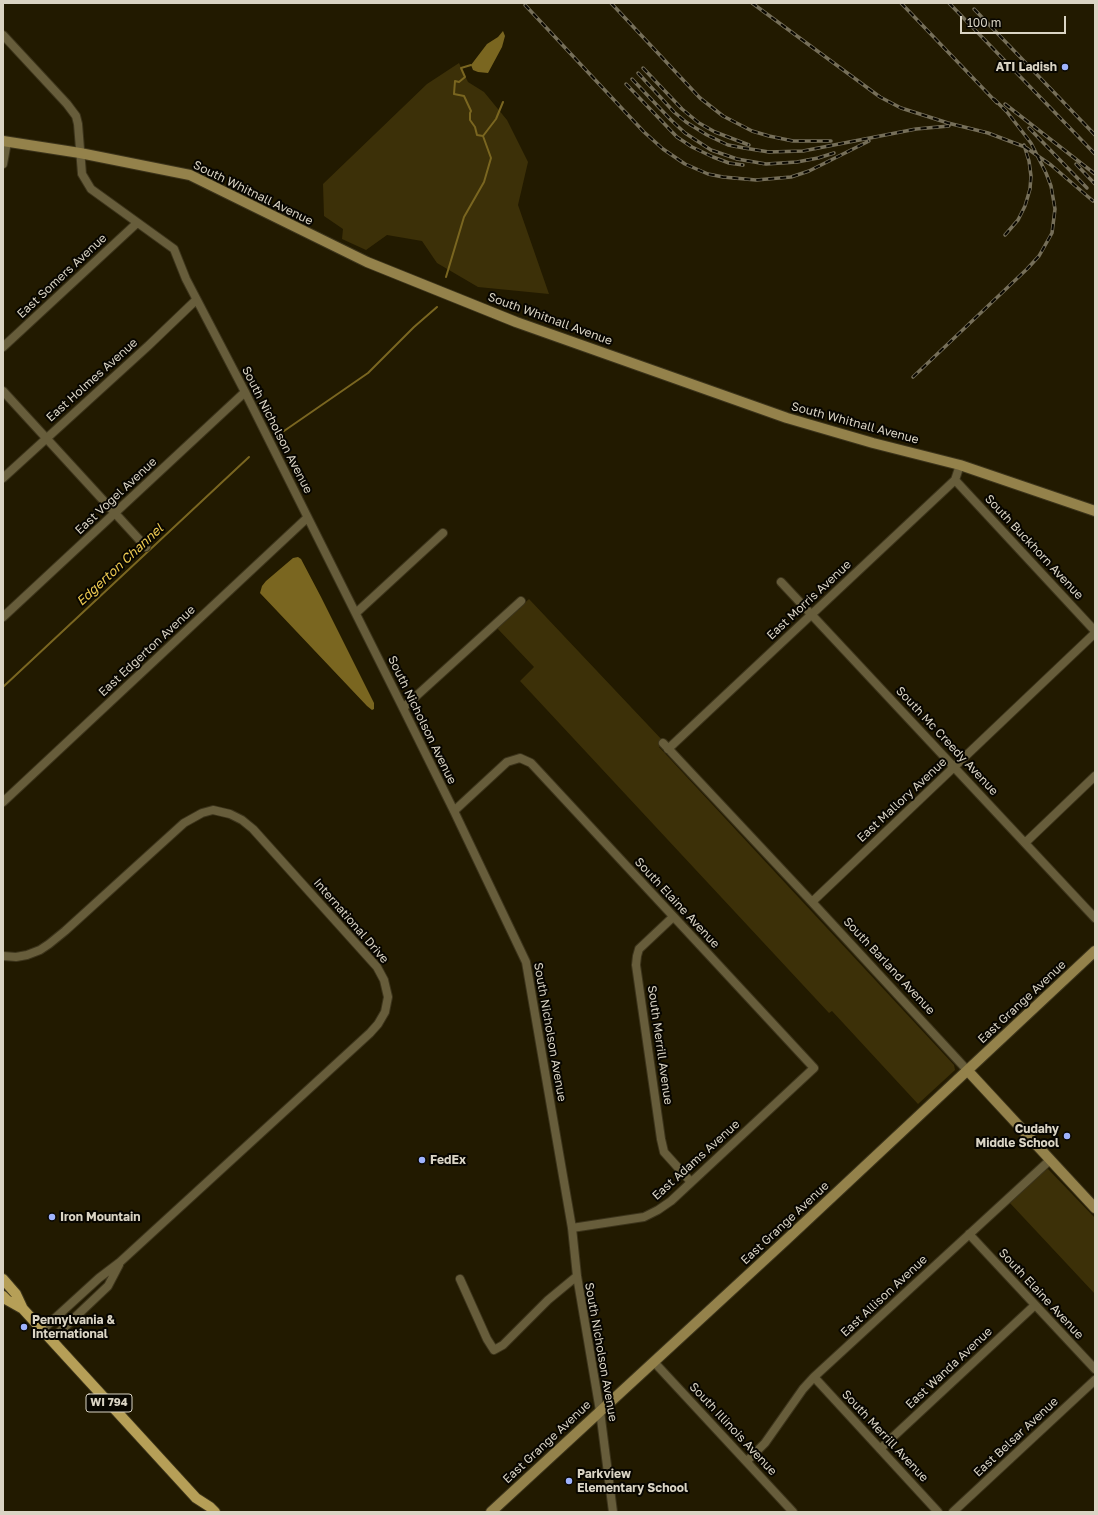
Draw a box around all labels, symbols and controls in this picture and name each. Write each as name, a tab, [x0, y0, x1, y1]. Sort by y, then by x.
scale bar	[962, 8, 1068, 34]
text: 100 m	[967, 15, 1001, 30]
place label: ATI Ladish	[996, 60, 1057, 74]
marker: ATI Ladish	[1060, 62, 1070, 72]
street label: South Whitnall Avenue	[191, 158, 315, 228]
street label: East Somers Avenue	[14, 231, 110, 321]
street label: South Whitnall Avenue	[486, 290, 614, 348]
street label: East Holmes Avenue	[43, 335, 141, 425]
street label: South Nicholson Avenue	[239, 364, 315, 496]
street label: South Whitnall Avenue	[790, 399, 920, 447]
street label: East Vogel Avenue	[72, 455, 160, 537]
street label: South Buckhorn Avenue	[982, 492, 1086, 602]
water label: Edgerton Channel	[73, 521, 167, 609]
street label: East Morris Avenue	[764, 557, 854, 643]
street label: East Edgerton Avenue	[96, 603, 198, 699]
street label: South Nicholson Avenue	[385, 654, 459, 786]
street label: South Mc Creedy Avenue	[893, 684, 1001, 798]
street label: East Mallory Avenue	[854, 755, 950, 845]
street label: South Elaine Avenue	[631, 855, 723, 951]
street label: International Drive	[310, 876, 392, 966]
street label: South Barland Avenue	[840, 914, 938, 1018]
street label: East Grange Avenue	[975, 958, 1069, 1046]
street label: South Nicholson Avenue	[531, 961, 569, 1103]
street label: South Merrill Avenue	[645, 984, 675, 1106]
street label: East Adams Avenue	[649, 1117, 743, 1203]
place label: Cudahy Middle School	[976, 1122, 1059, 1150]
marker: Cudahy Middle School	[1062, 1131, 1072, 1141]
place label: FedEx	[430, 1153, 466, 1167]
marker: FedEx	[417, 1155, 427, 1165]
street label: East Grange Avenue	[738, 1179, 832, 1267]
place label: Iron Mountain	[60, 1210, 141, 1224]
marker: Iron Mountain	[47, 1212, 57, 1222]
street label: South Elaine Avenue	[995, 1246, 1087, 1342]
street label: East Allison Avenue	[838, 1252, 930, 1340]
street label: South Nicholson Avenue	[582, 1281, 620, 1423]
place label: Pennylvania & International	[32, 1313, 115, 1341]
marker: Pennylvania & International	[19, 1322, 29, 1332]
street label: East Wanda Avenue	[903, 1324, 995, 1412]
street label: South Illinois Avenue	[686, 1380, 780, 1478]
street label: South Merrill Avenue	[839, 1387, 931, 1485]
road number: WI 794	[86, 1394, 132, 1412]
street label: East Belsar Avenue	[971, 1394, 1061, 1480]
street label: East Grange Avenue	[500, 1398, 594, 1486]
place label: Parkview Elementary School	[577, 1467, 688, 1495]
marker: Parkview Elementary School	[564, 1476, 574, 1486]

